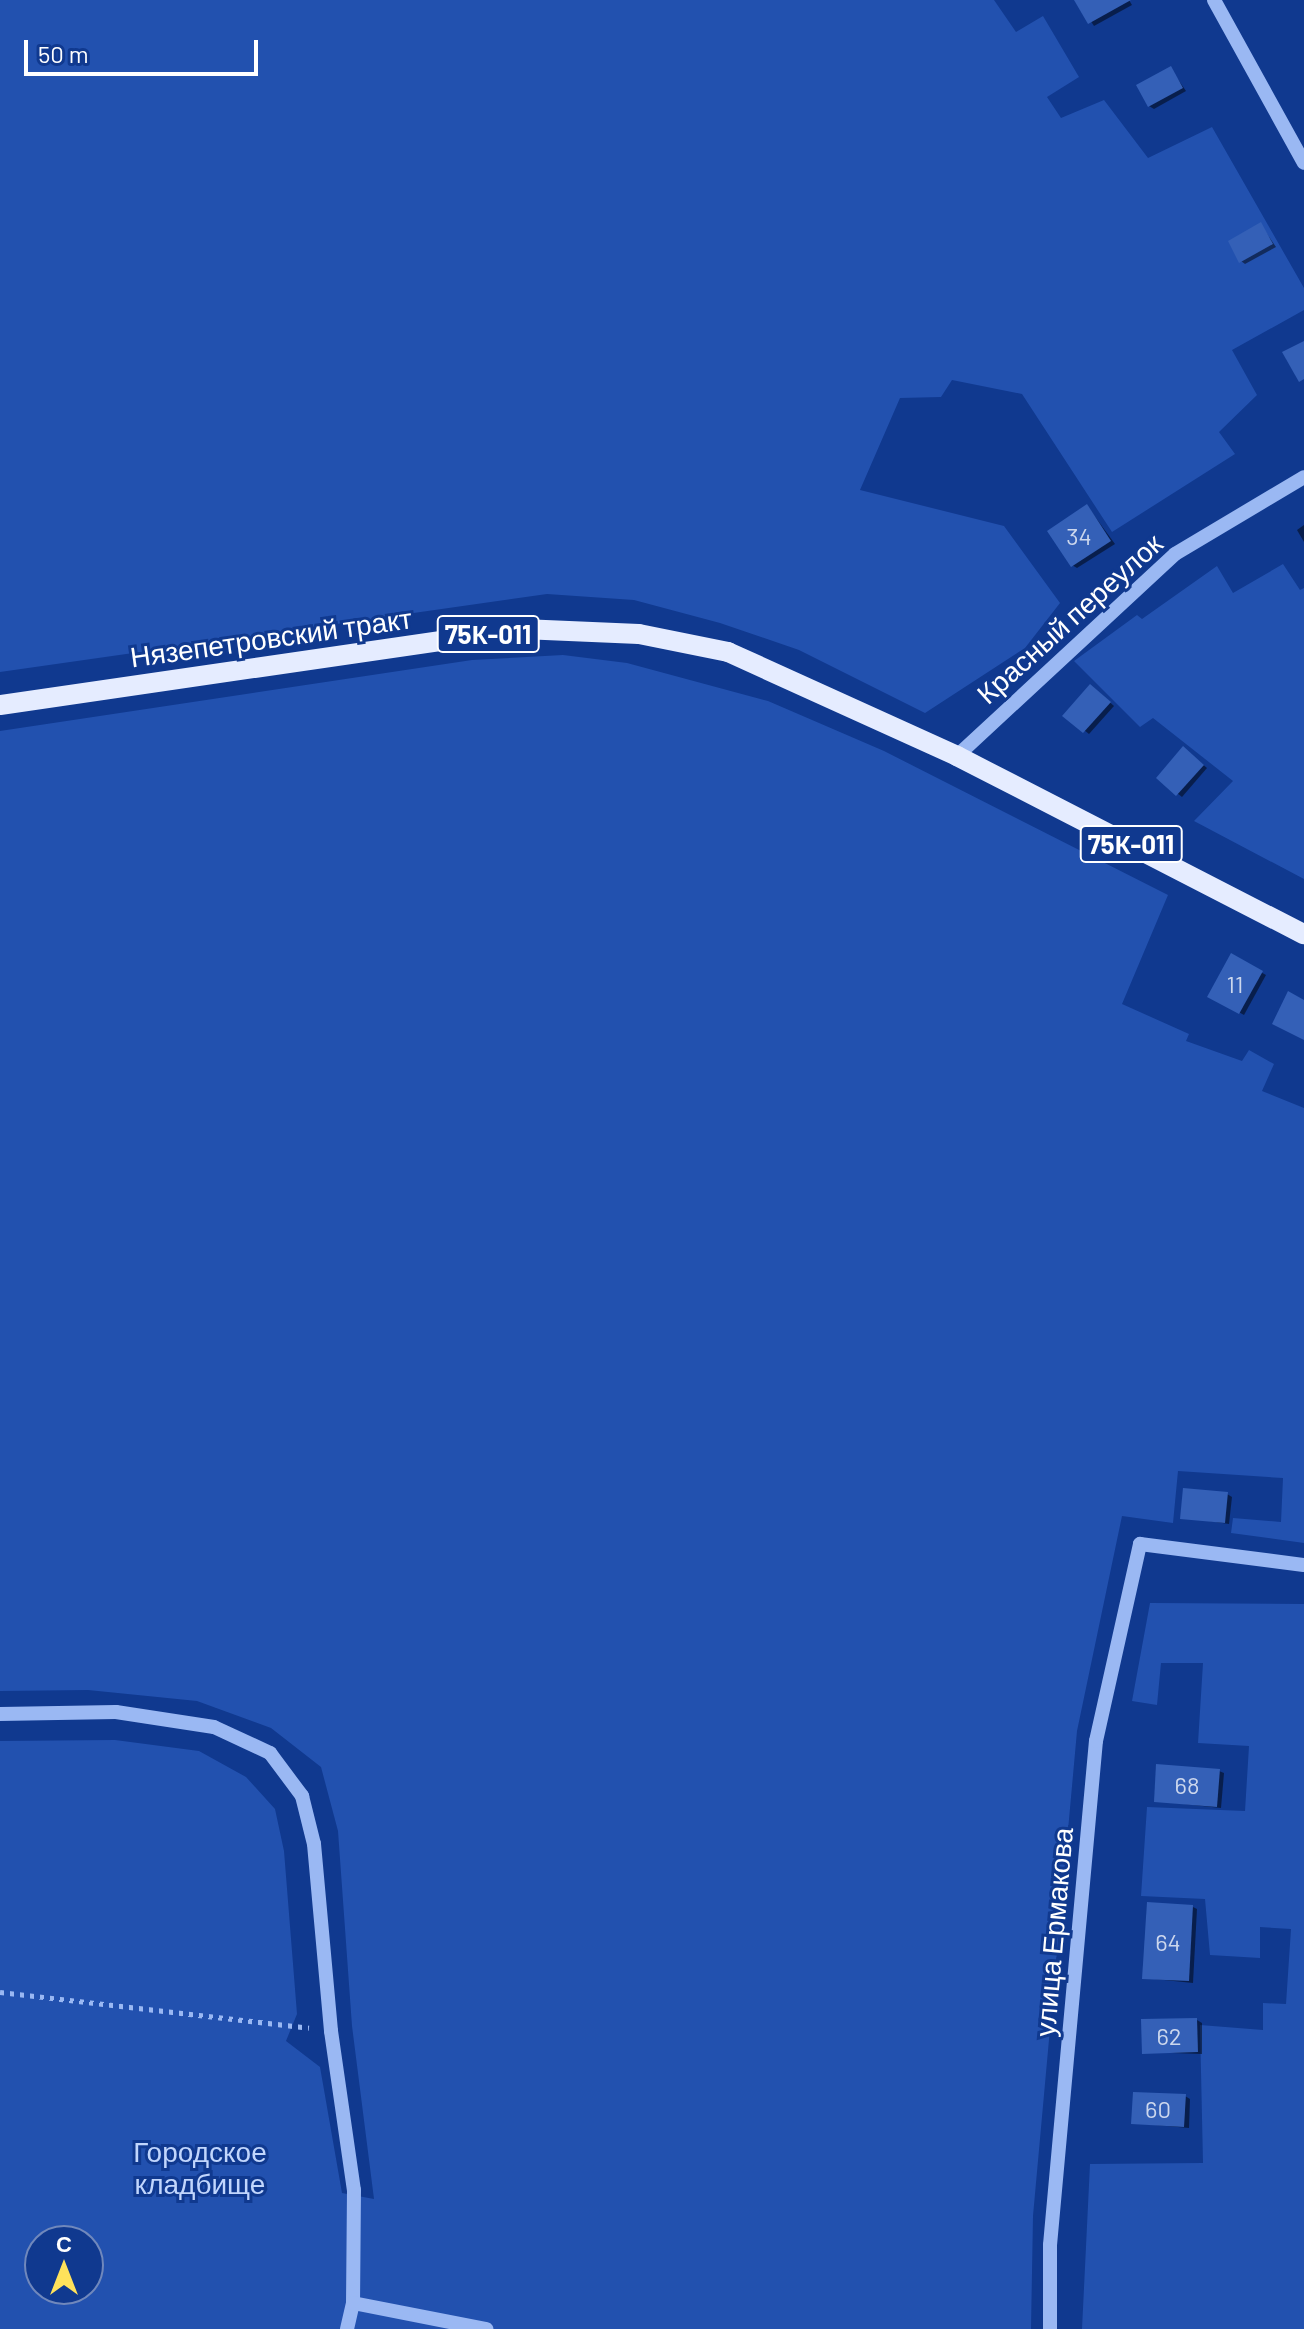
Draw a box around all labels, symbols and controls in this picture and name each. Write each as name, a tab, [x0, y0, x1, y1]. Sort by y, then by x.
scale bar	[28, 24, 262, 74]
text: 50 m	[38, 39, 89, 68]
house number: 34	[1066, 522, 1092, 550]
street label: Красный переулок	[969, 526, 1169, 710]
street label: Нязепетровский тракт	[128, 601, 414, 673]
road number: 75К-011	[436, 612, 540, 656]
road number: 75К-011	[1079, 822, 1183, 866]
house number: 11	[1227, 970, 1243, 998]
house number: 68	[1175, 1771, 1199, 1799]
street label: улица Ермакова	[1027, 1826, 1079, 2038]
house number: 64	[1155, 1928, 1181, 1956]
house number: 62	[1156, 2022, 1182, 2050]
house number: 60	[1145, 2095, 1171, 2123]
park label: Городское кладбище	[133, 2134, 267, 2200]
north arrow	[24, 2225, 104, 2305]
text: С	[56, 2230, 72, 2256]

